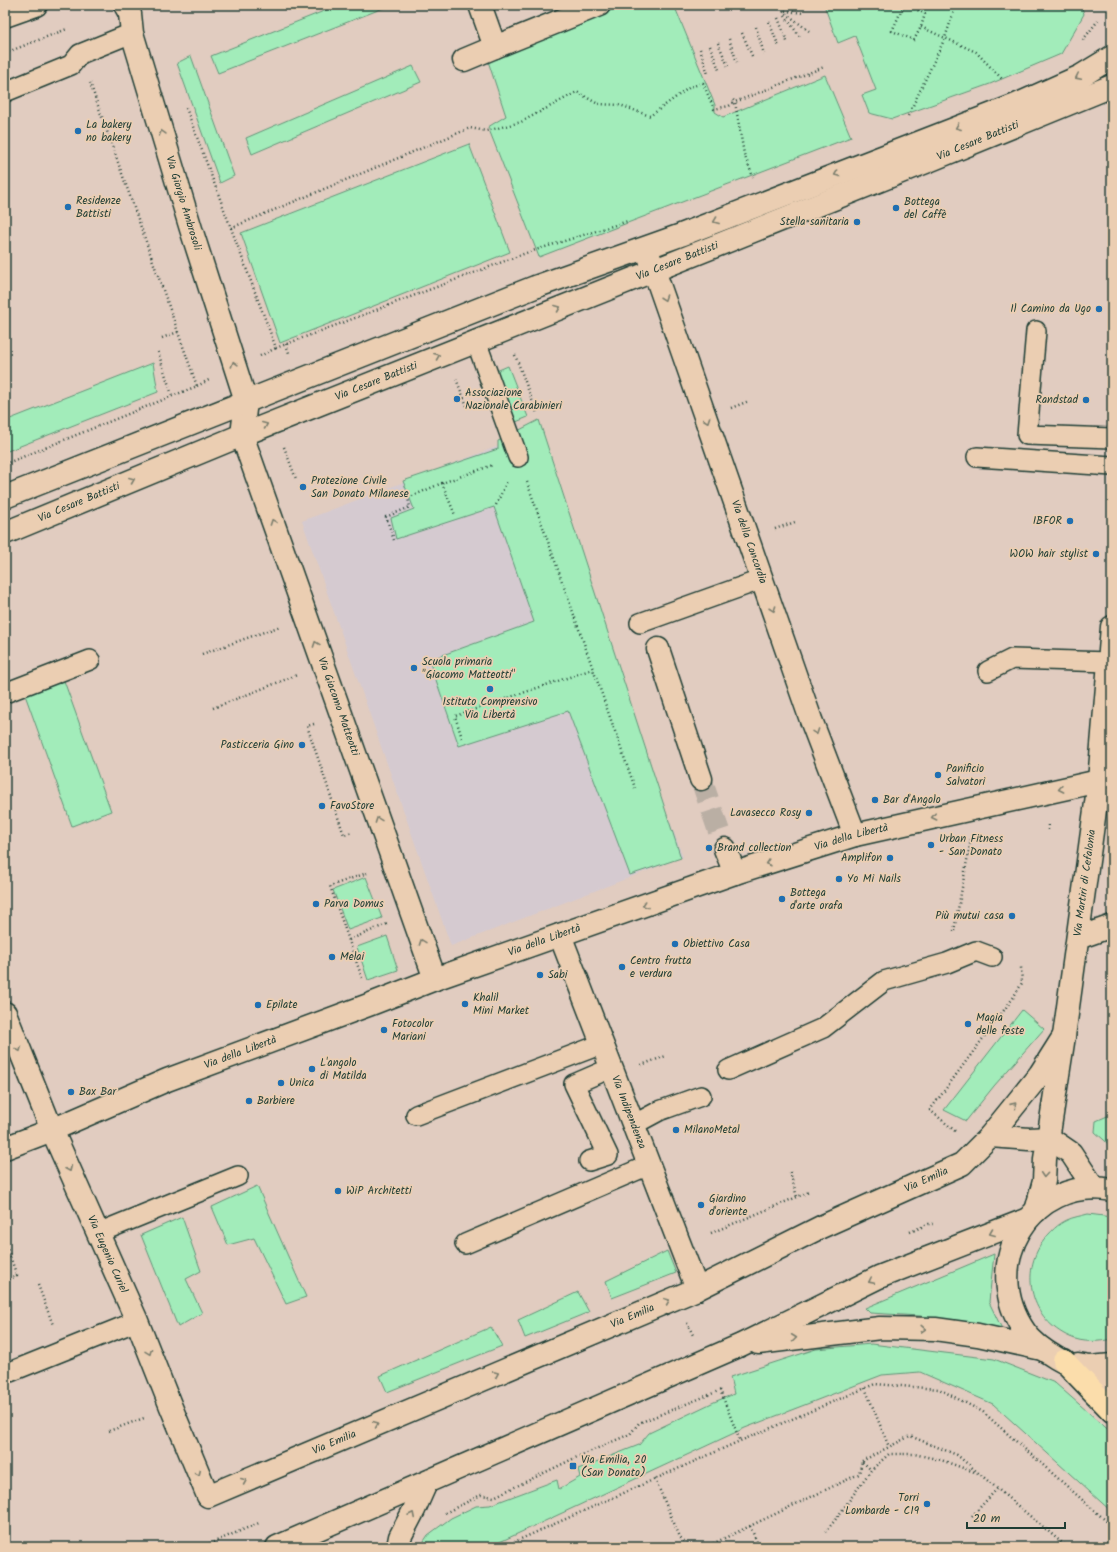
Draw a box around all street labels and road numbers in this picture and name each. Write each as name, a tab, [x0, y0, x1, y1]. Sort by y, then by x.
street label: Via Cesare Battisti	[934, 116, 1022, 166]
street label: Via Giorgio Ambrosoli	[160, 153, 206, 253]
street label: Via Cesare Battisti	[633, 237, 721, 286]
street label: Via Cesare Battisti	[332, 357, 421, 406]
street label: Via Cesare Battisti	[35, 477, 123, 527]
street label: Via della Concordia	[726, 498, 772, 586]
street label: Via Giacomo Matteotti	[312, 654, 364, 759]
street label: Via della Libertà	[812, 819, 890, 856]
street label: Via Martiri di Cefalonia	[1069, 828, 1101, 938]
street label: Via della Libertà	[505, 919, 583, 962]
street label: Via della Libertà	[202, 1031, 279, 1074]
street label: Via Indipendenza	[606, 1073, 651, 1152]
street label: Via Emilia	[901, 1162, 951, 1198]
street label: Via Eugenio Curiel	[82, 1212, 133, 1296]
street label: Via Emilia	[608, 1299, 657, 1334]
street label: Via Emilia	[309, 1425, 359, 1460]

